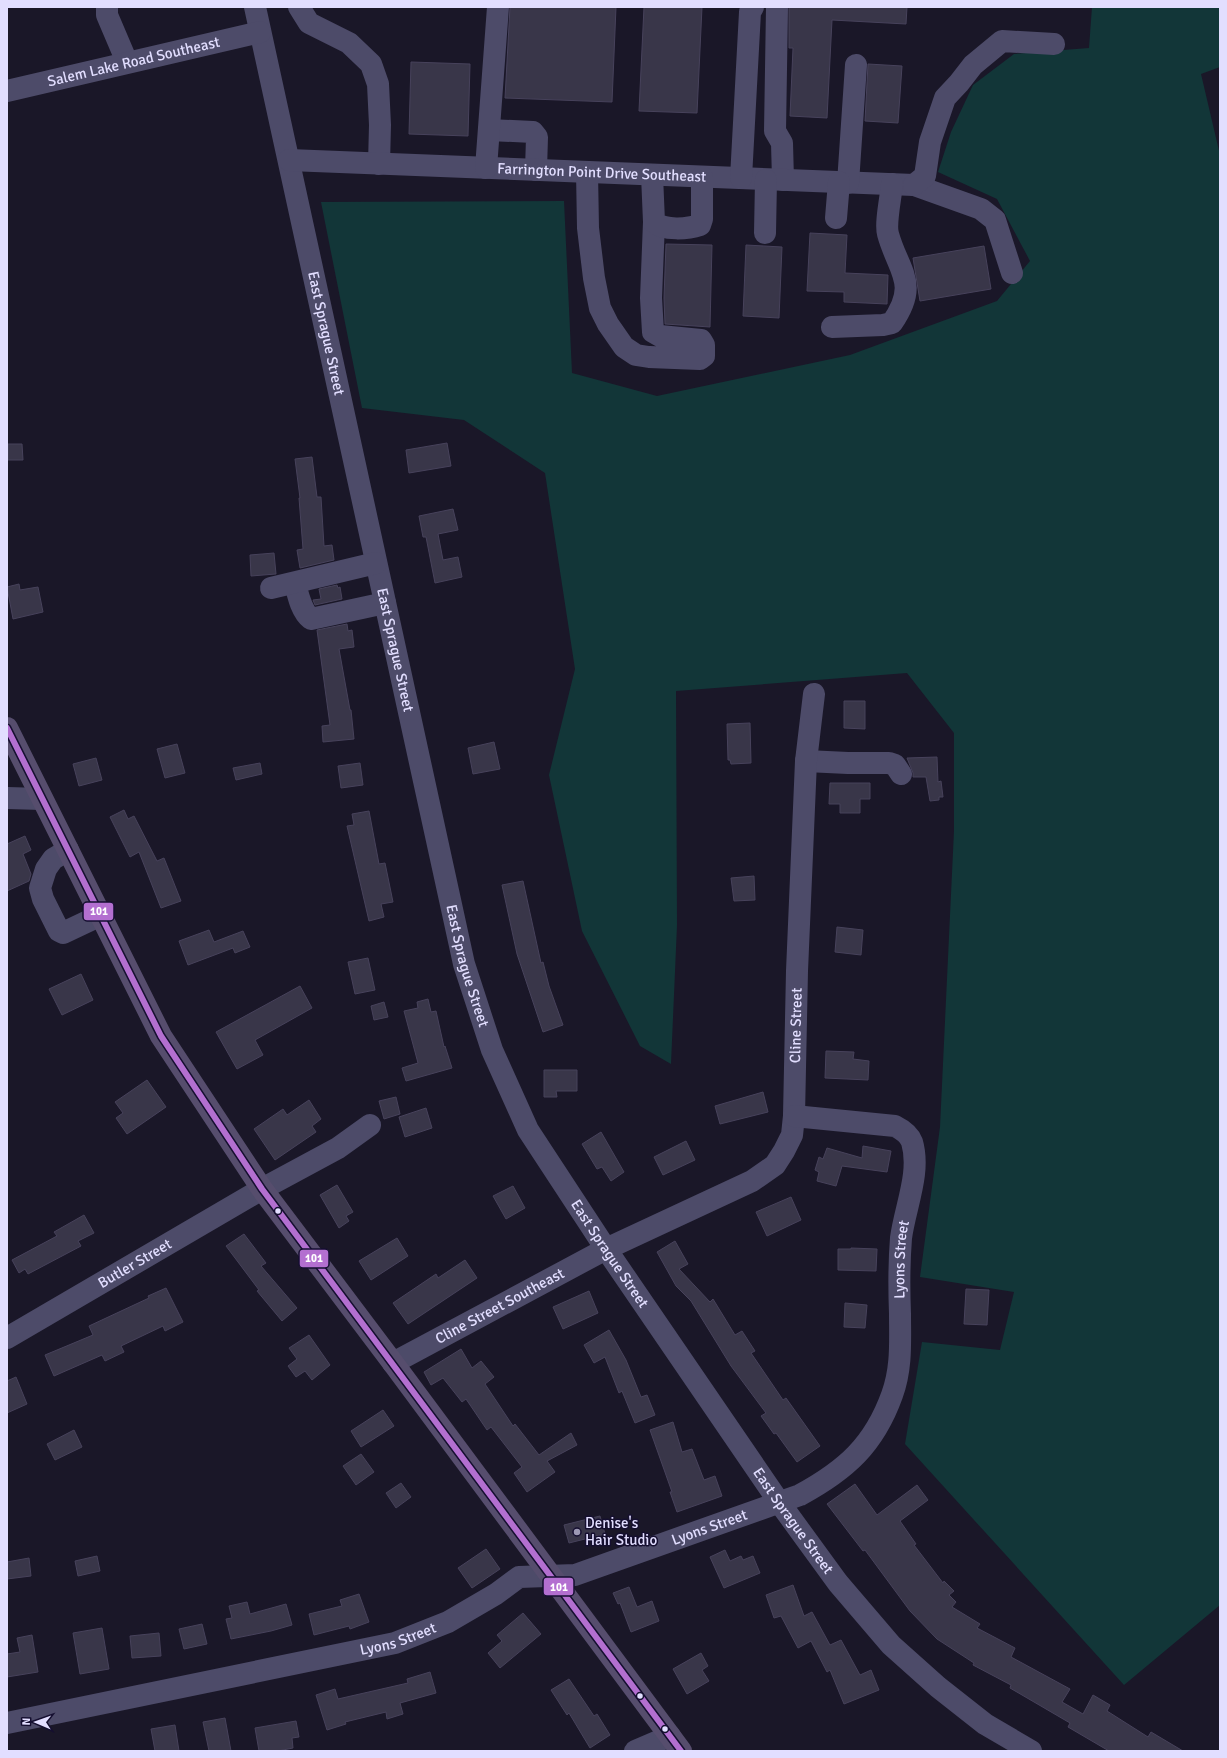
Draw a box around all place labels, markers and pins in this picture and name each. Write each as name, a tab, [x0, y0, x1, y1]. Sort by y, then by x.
unlabelled marker	[273, 1206, 283, 1216]
place label: Denise's Hair Studio	[585, 1514, 657, 1549]
marker: Denise's Hair Studio	[572, 1527, 582, 1537]
unlabelled marker	[635, 1691, 645, 1701]
unlabelled marker	[660, 1724, 670, 1734]

